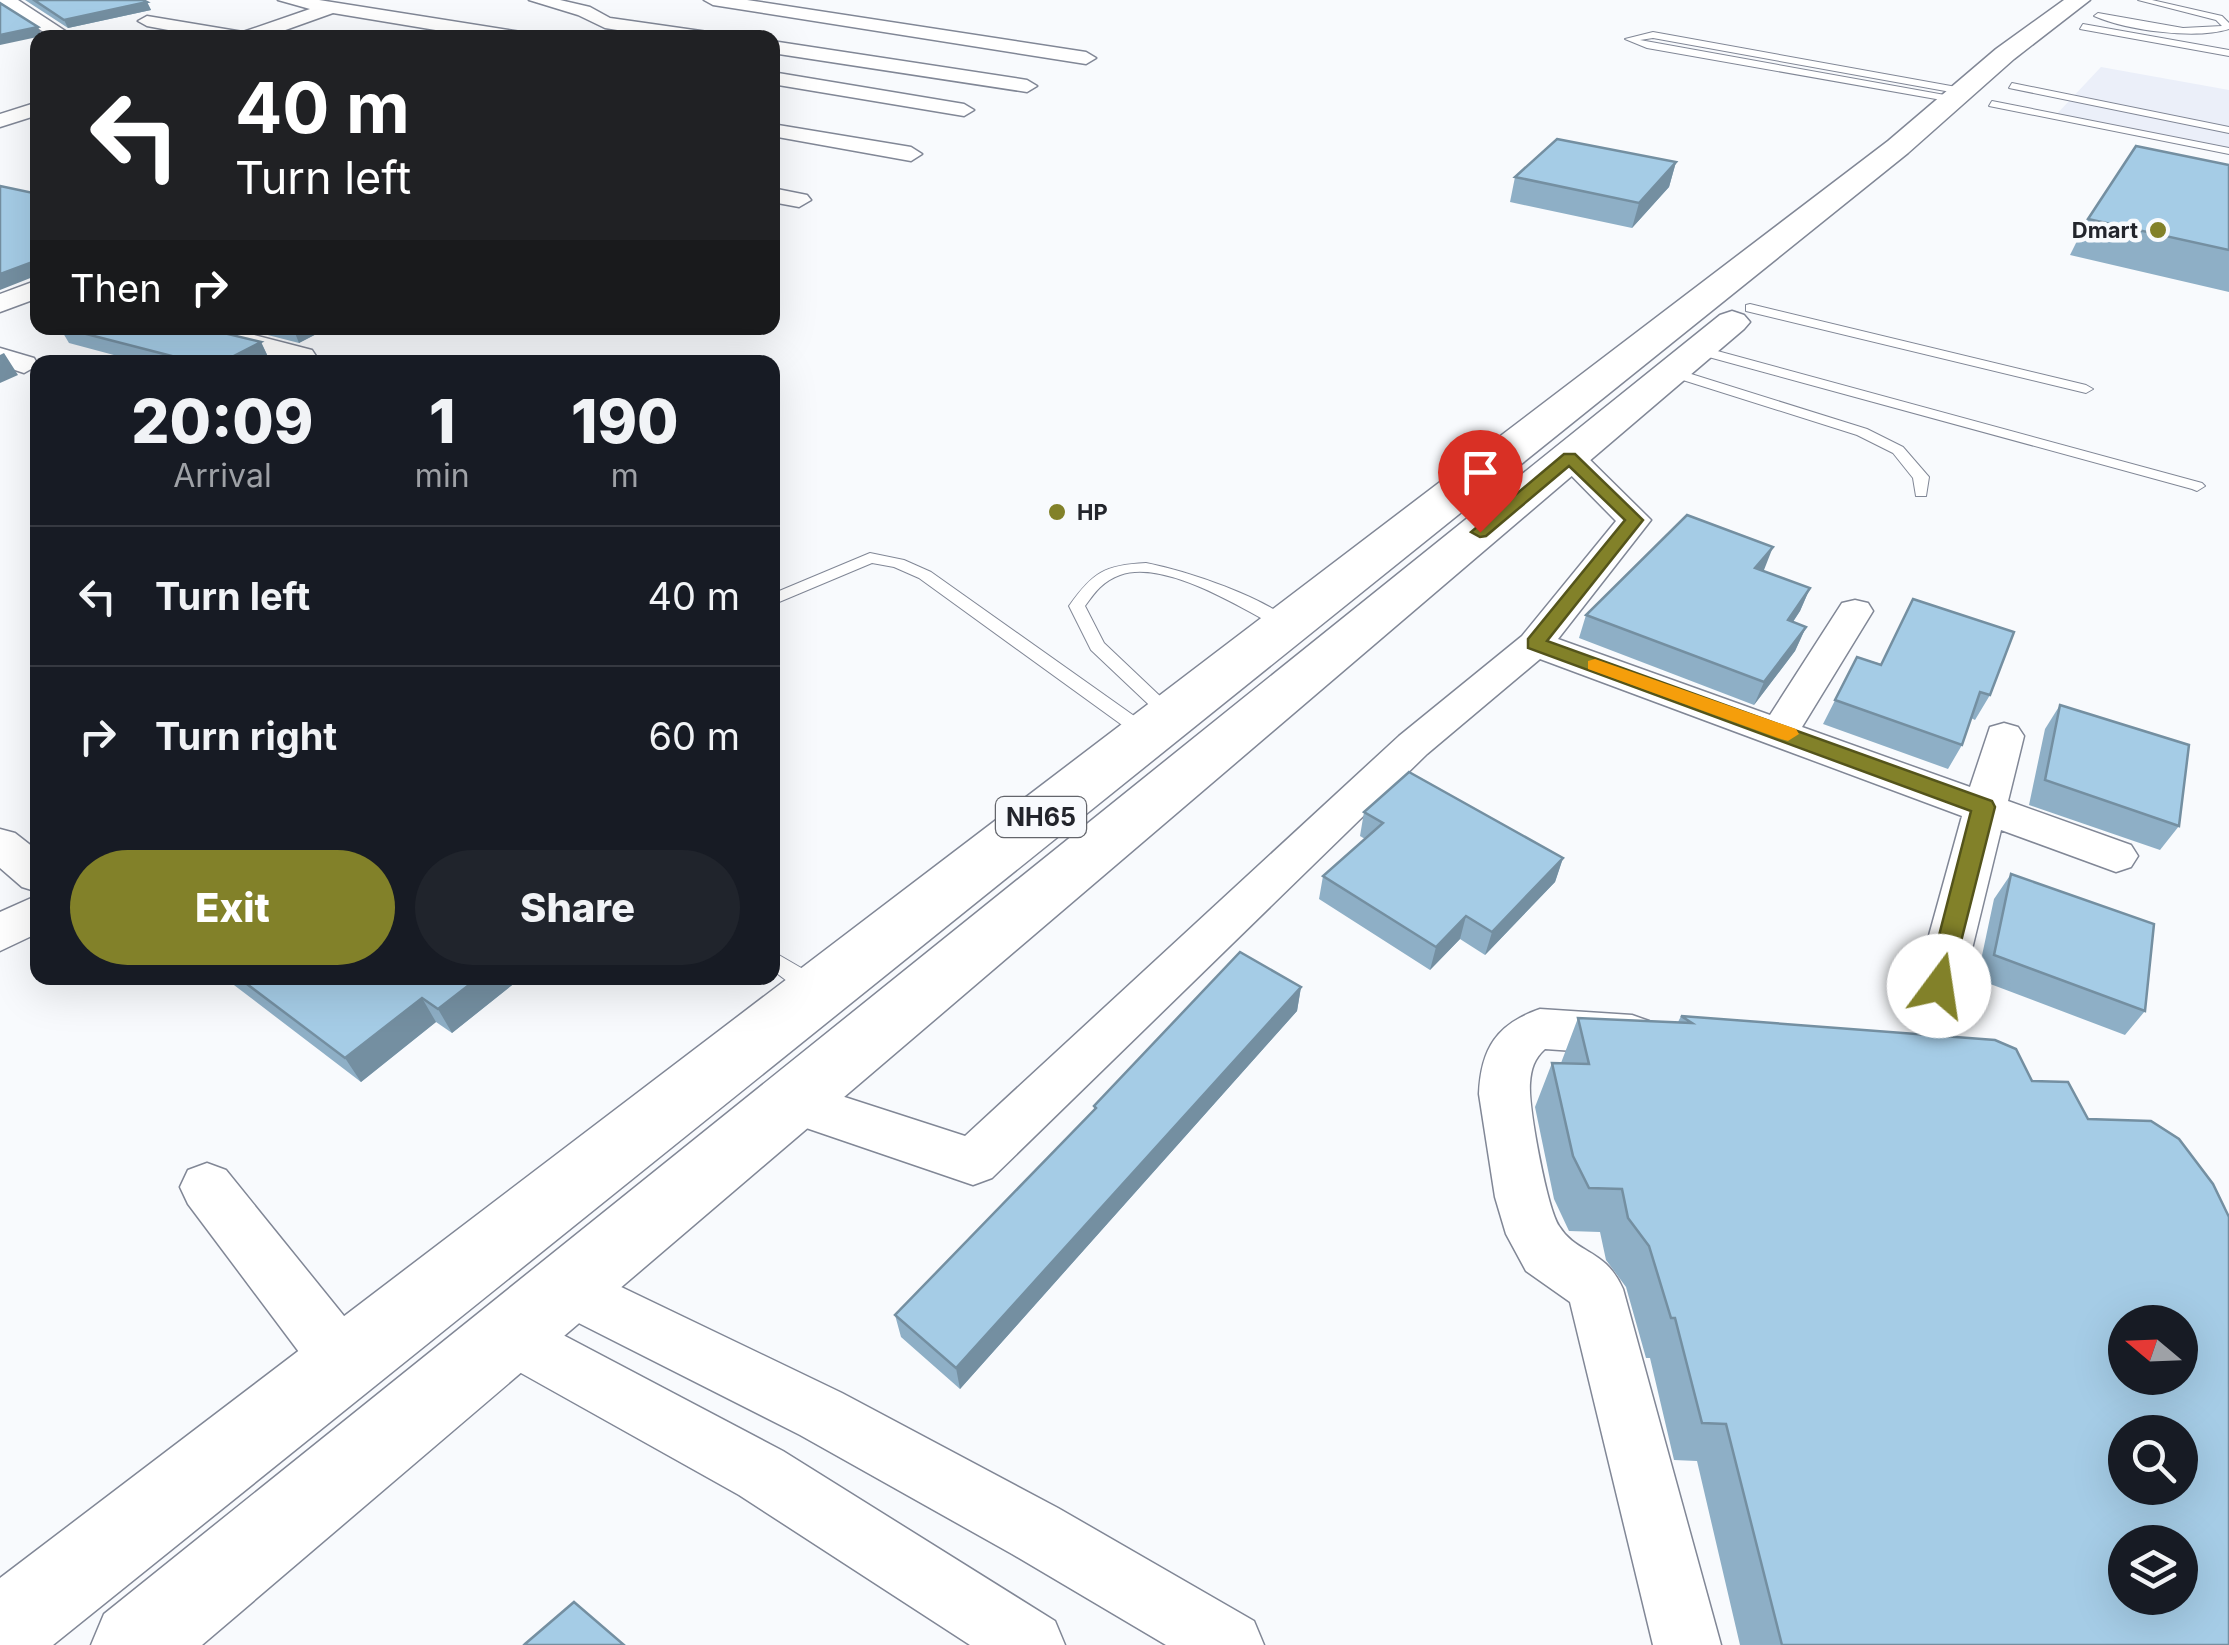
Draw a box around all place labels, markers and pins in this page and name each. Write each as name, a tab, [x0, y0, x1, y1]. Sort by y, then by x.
place label: Dmart	[2072, 217, 2138, 243]
marker: Dmart	[2147, 219, 2169, 241]
pin	[1438, 430, 1523, 533]
place label: HP	[1077, 499, 1108, 525]
marker: HP	[1046, 501, 1068, 523]

